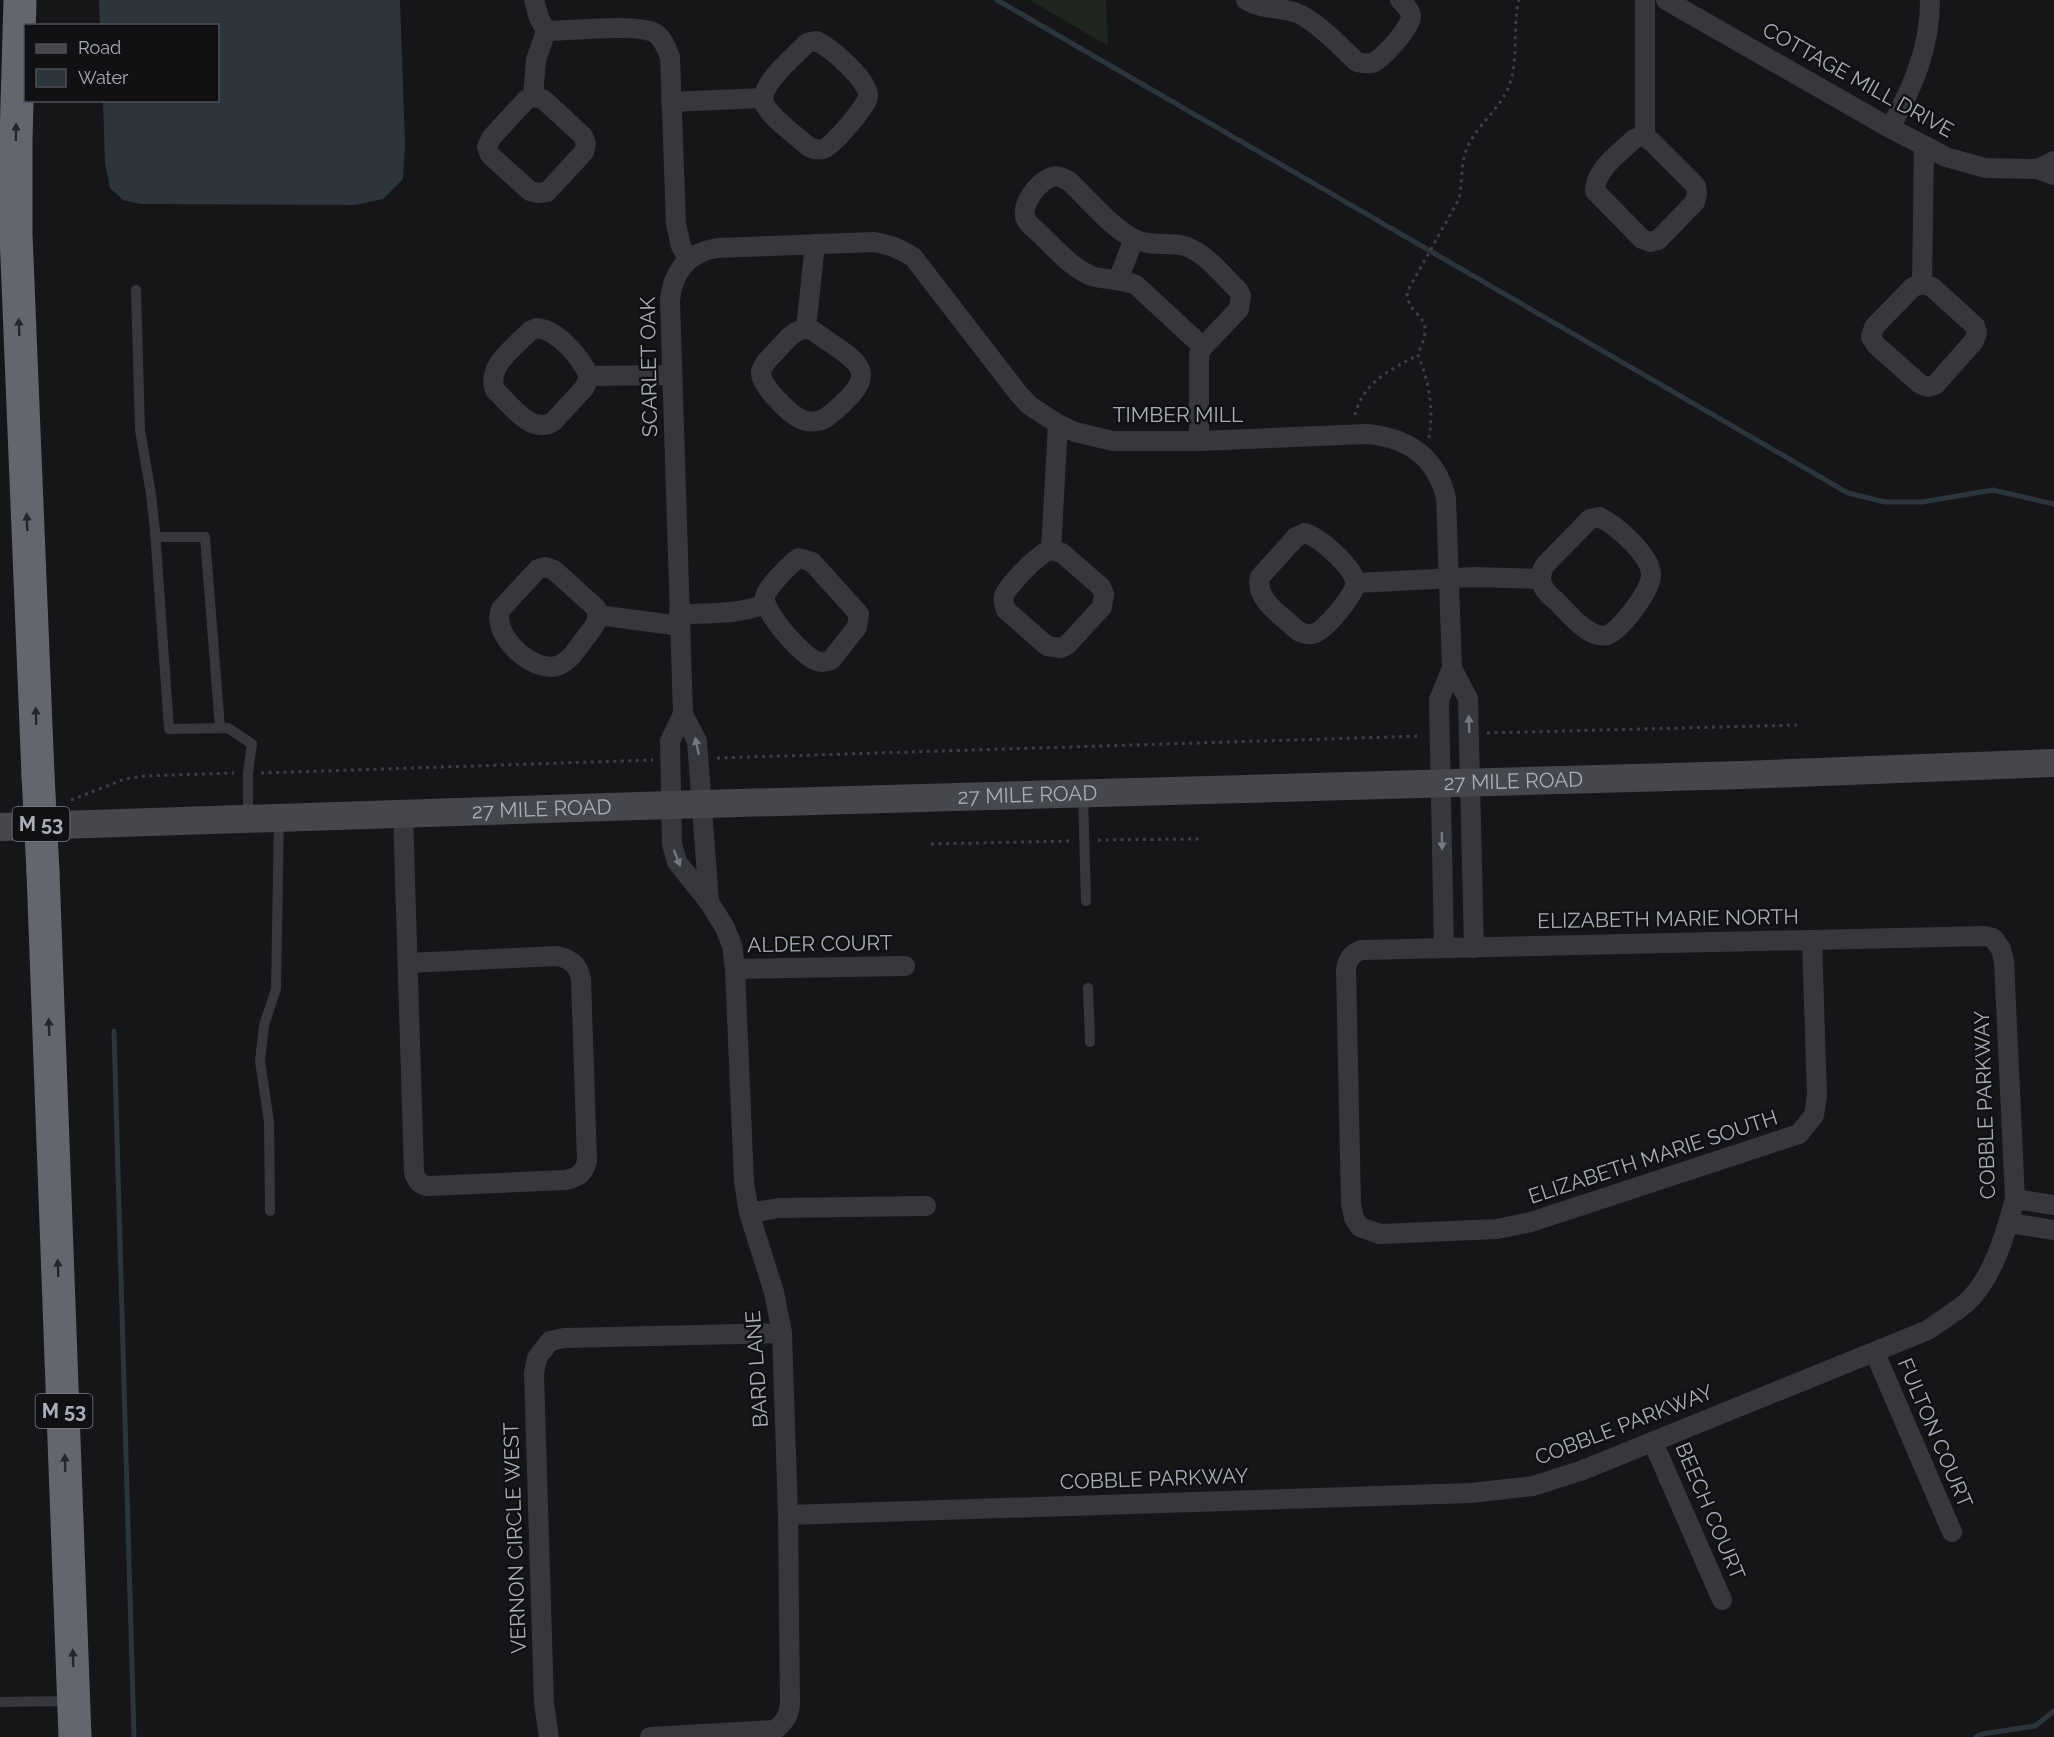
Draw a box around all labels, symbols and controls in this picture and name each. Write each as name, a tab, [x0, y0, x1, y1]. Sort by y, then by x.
street label: COTTAGE MILL DRIVE	[1758, 17, 1958, 142]
legend	[24, 24, 219, 102]
text: Road	[78, 37, 121, 58]
text: Water	[78, 67, 129, 88]
one-way arrow	[11, 122, 21, 141]
street label: SCARLET OAK	[635, 296, 662, 437]
one-way arrow	[15, 317, 24, 336]
street label: TIMBER MILL	[1113, 402, 1243, 427]
one-way arrow	[23, 512, 32, 531]
one-way arrow	[31, 707, 40, 726]
one-way arrow	[1464, 714, 1473, 733]
one-way arrow	[692, 736, 701, 755]
street label: 27 MILE ROAD	[1443, 766, 1584, 795]
street label: 27 MILE ROAD	[957, 780, 1098, 809]
street label: 27 MILE ROAD	[471, 794, 612, 823]
road number: M 53	[12, 807, 70, 841]
one-way arrow	[1437, 832, 1447, 851]
one-way arrow	[673, 849, 682, 867]
street label: ELIZABETH MARIE NORTH	[1537, 904, 1799, 933]
street label: ALDER COURT	[747, 930, 893, 957]
street label: COBBLE PARKWAY	[1969, 1010, 2000, 1200]
one-way arrow	[45, 1018, 54, 1037]
street label: ELIZABETH MARIE SOUTH	[1525, 1104, 1781, 1209]
one-way arrow	[54, 1258, 63, 1277]
street label: BARD LANE	[740, 1310, 773, 1428]
street label: FULTON COURT	[1893, 1354, 1978, 1511]
street label: COBBLE PARKWAY	[1531, 1379, 1717, 1470]
road number: M 53	[36, 1394, 92, 1428]
street label: VERNON CIRCLE WEST	[498, 1422, 531, 1654]
street label: BEECH COURT	[1670, 1438, 1751, 1583]
one-way arrow	[61, 1453, 70, 1472]
street label: COBBLE PARKWAY	[1059, 1463, 1249, 1494]
one-way arrow	[68, 1648, 77, 1667]

